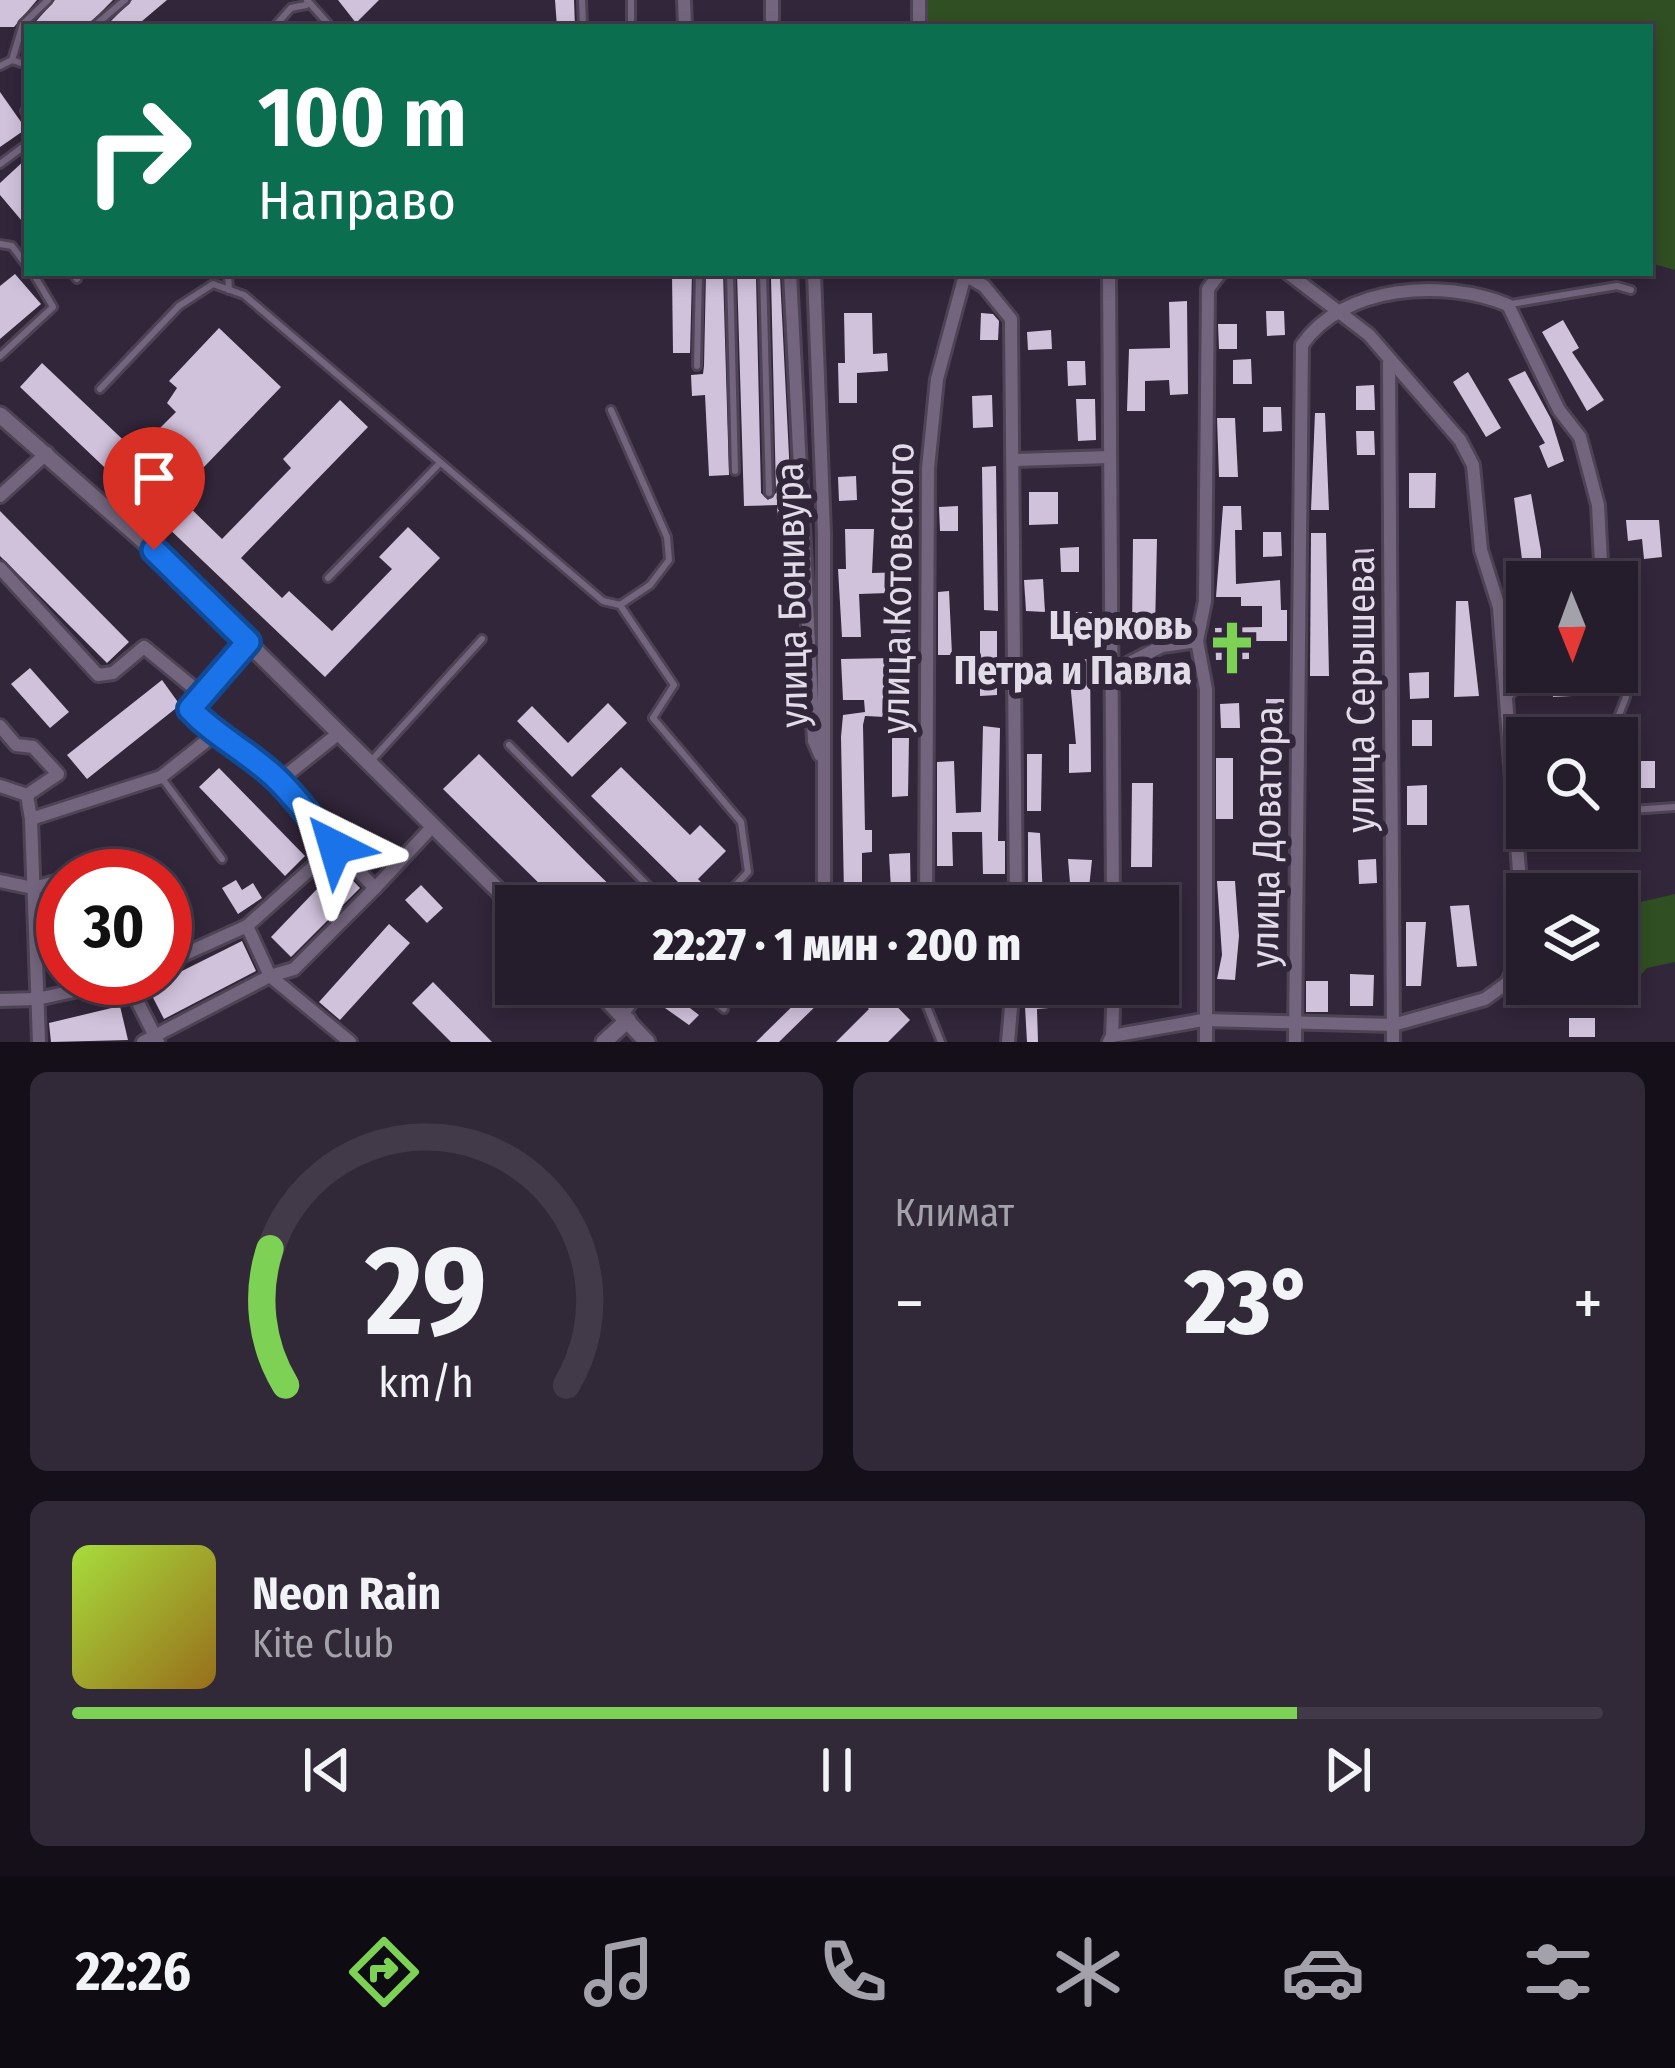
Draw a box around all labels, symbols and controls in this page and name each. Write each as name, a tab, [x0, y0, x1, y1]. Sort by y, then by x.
text: 100 m	[258, 67, 467, 168]
icon: right	[60, 72, 216, 228]
text: Направо	[258, 169, 456, 233]
pin	[103, 427, 205, 550]
street label: улица Котовского	[872, 442, 924, 734]
icon: arrive	[121, 445, 187, 511]
street label: улица Бонивура	[767, 462, 817, 728]
street label: улица Серышева	[1338, 555, 1384, 833]
north arrow	[1506, 561, 1638, 693]
map controls	[1506, 561, 1638, 1005]
place label: Церковь Петра и Павла	[954, 603, 1193, 694]
church icon: Церковь Петра и Павла	[1203, 619, 1261, 677]
street label: улица Доватора	[1242, 706, 1292, 968]
button: search	[1506, 717, 1638, 849]
position arrow	[272, 784, 398, 910]
speed limit sign: 30	[36, 849, 192, 1005]
button: layers	[1506, 873, 1638, 1005]
text: 22:27 · 1 мин · 200 m	[653, 918, 1021, 972]
text: Климат	[895, 1190, 1014, 1236]
text: 29	[364, 1217, 487, 1367]
text: 23°	[1185, 1249, 1312, 1357]
text: −	[895, 1264, 924, 1343]
text: +	[1573, 1264, 1603, 1343]
text: km/h	[378, 1356, 474, 1407]
text: Neon Rain	[252, 1567, 441, 1621]
text: Kite Club	[252, 1621, 394, 1667]
icon: previous	[294, 1737, 360, 1803]
icon: pause	[804, 1737, 870, 1803]
icon: next	[1315, 1737, 1381, 1803]
icon: directions	[342, 1930, 426, 2014]
icon: music	[577, 1930, 661, 2014]
icon: phone	[811, 1930, 895, 2014]
icon: climate	[1046, 1930, 1130, 2014]
icon: car	[1281, 1930, 1365, 2014]
icon: filters	[1516, 1930, 1600, 2014]
text: 22:26	[75, 1940, 191, 2004]

